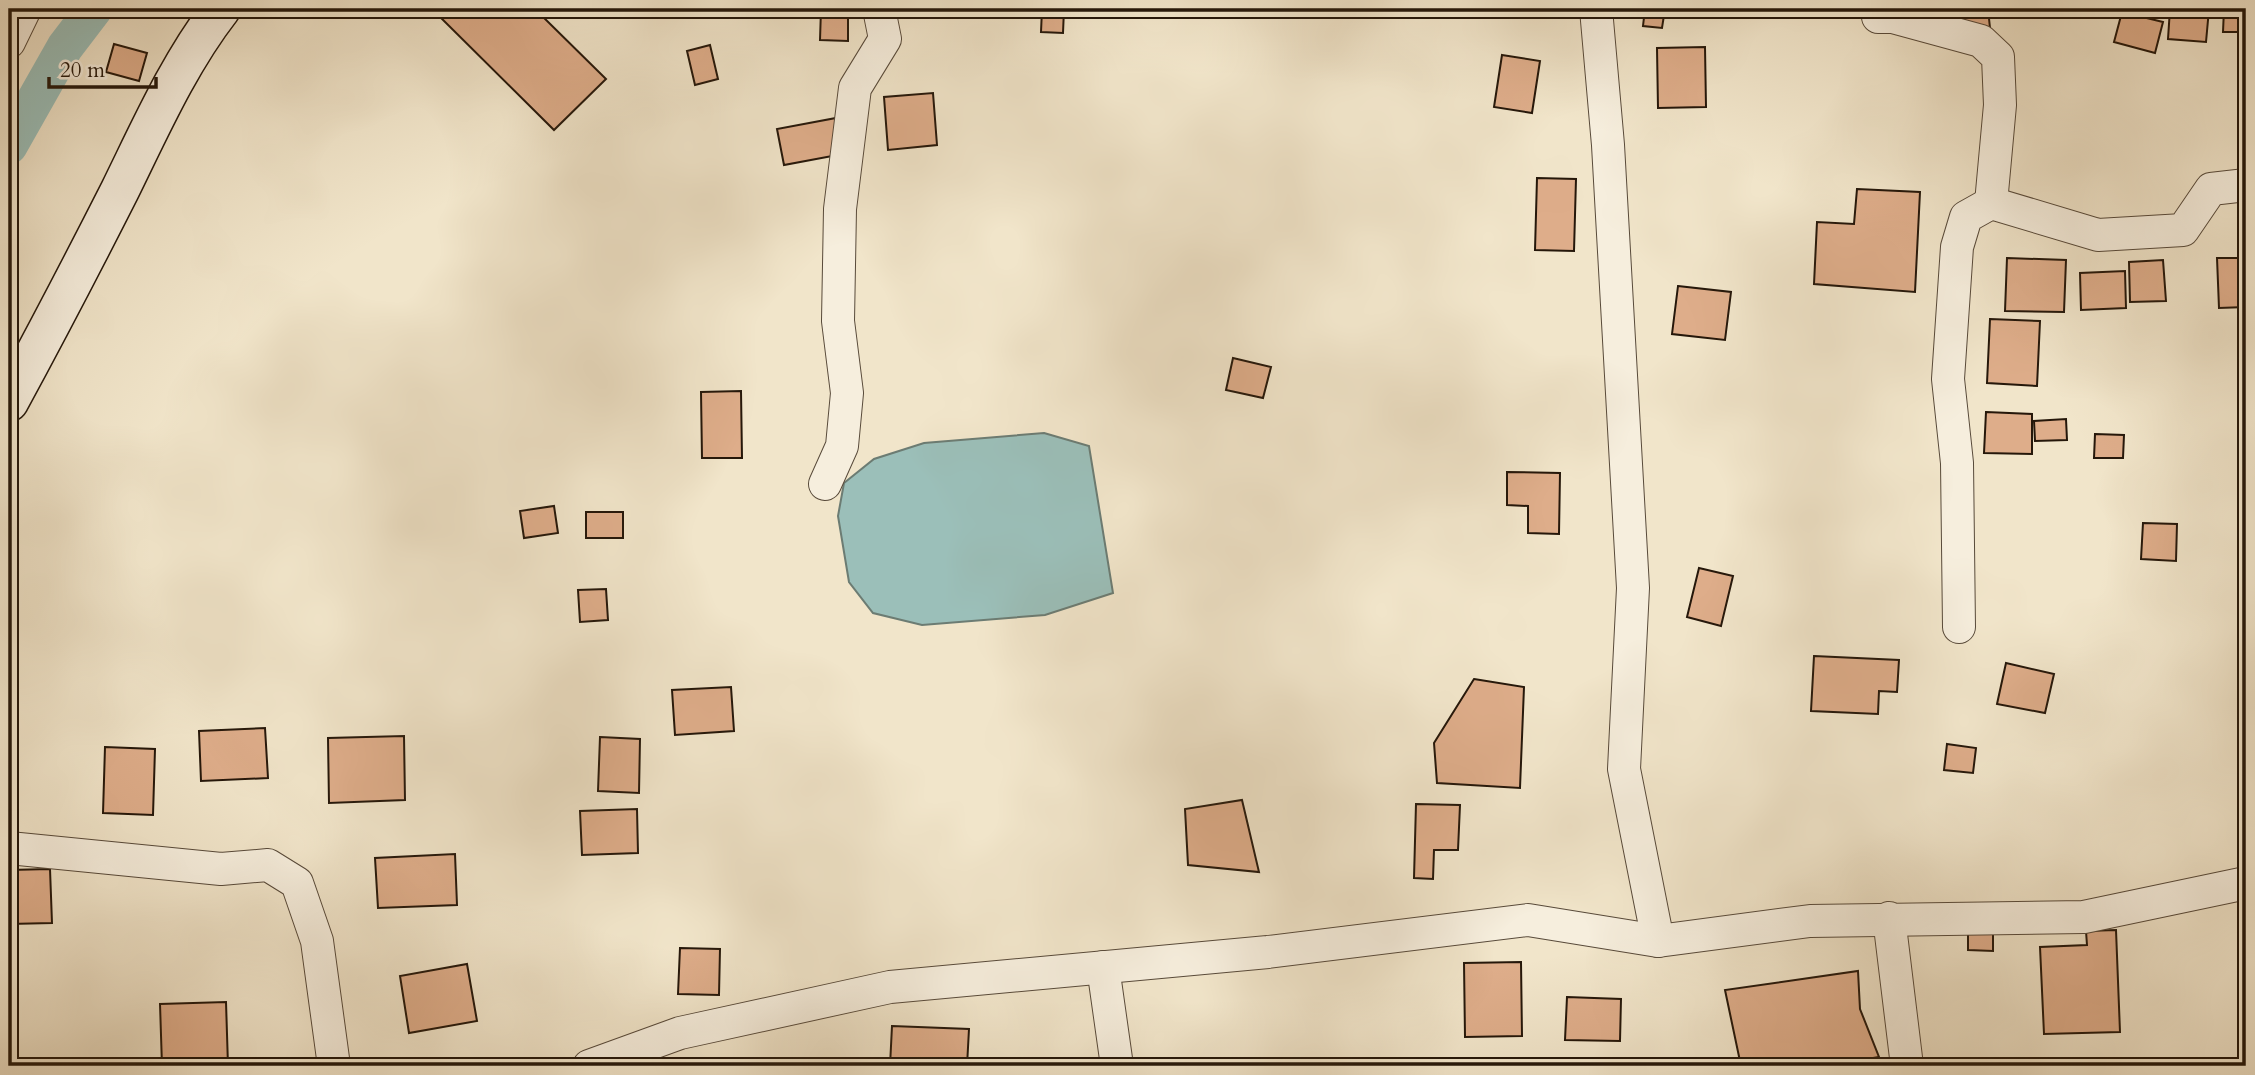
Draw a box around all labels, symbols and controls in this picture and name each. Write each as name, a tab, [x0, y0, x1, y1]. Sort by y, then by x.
scale bar	[49, 46, 156, 90]
text: 20 m	[60, 56, 105, 85]

